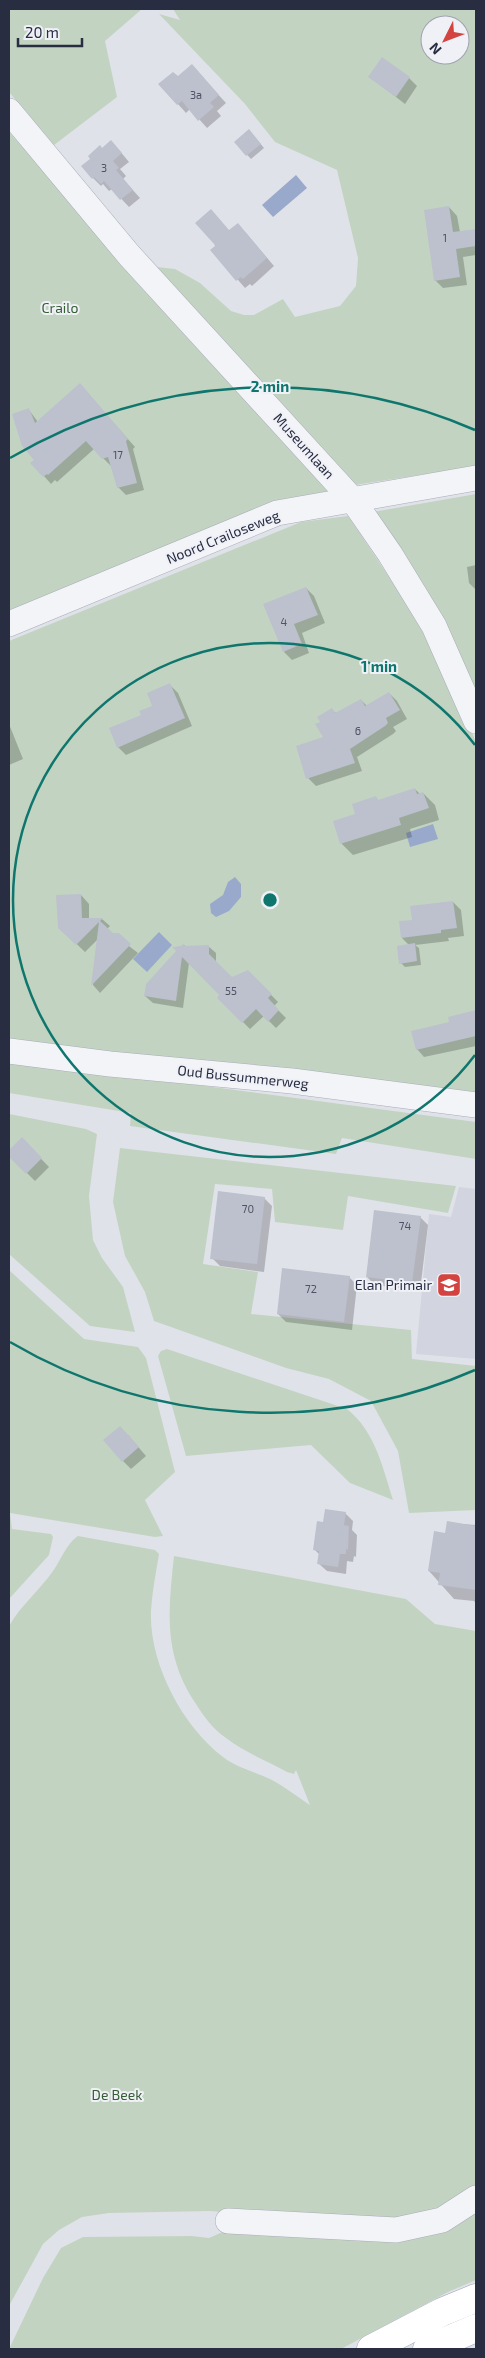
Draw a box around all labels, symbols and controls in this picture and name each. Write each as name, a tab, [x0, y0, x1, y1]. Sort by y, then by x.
scale bar	[18, 15, 81, 47]
north arrow	[420, 15, 470, 65]
text: 20 m	[25, 23, 59, 41]
text: N	[425, 40, 445, 58]
house number: 3a	[190, 88, 202, 101]
house number: 3	[101, 161, 107, 174]
house number: 1	[443, 231, 447, 244]
park label: Crailo	[42, 299, 78, 316]
text: 2 min	[251, 377, 289, 395]
street label: Museumlaan	[270, 409, 338, 482]
house number: 17	[113, 448, 123, 461]
street label: Noord Crailoseweg	[164, 506, 282, 567]
house number: 4	[281, 615, 288, 628]
text: 1 min	[361, 657, 397, 675]
house number: 6	[355, 724, 361, 737]
centre of rings	[261, 891, 279, 909]
house number: 55	[225, 984, 237, 997]
street label: Oud Bussummerweg	[177, 1061, 310, 1092]
house number: 70	[242, 1202, 254, 1215]
house number: 74	[399, 1219, 411, 1232]
school or university icon: Elan Primair	[436, 1272, 462, 1298]
place label: Elan Primair	[355, 1276, 432, 1293]
house number: 72	[305, 1282, 317, 1295]
park label: De Beek	[92, 2086, 142, 2103]

